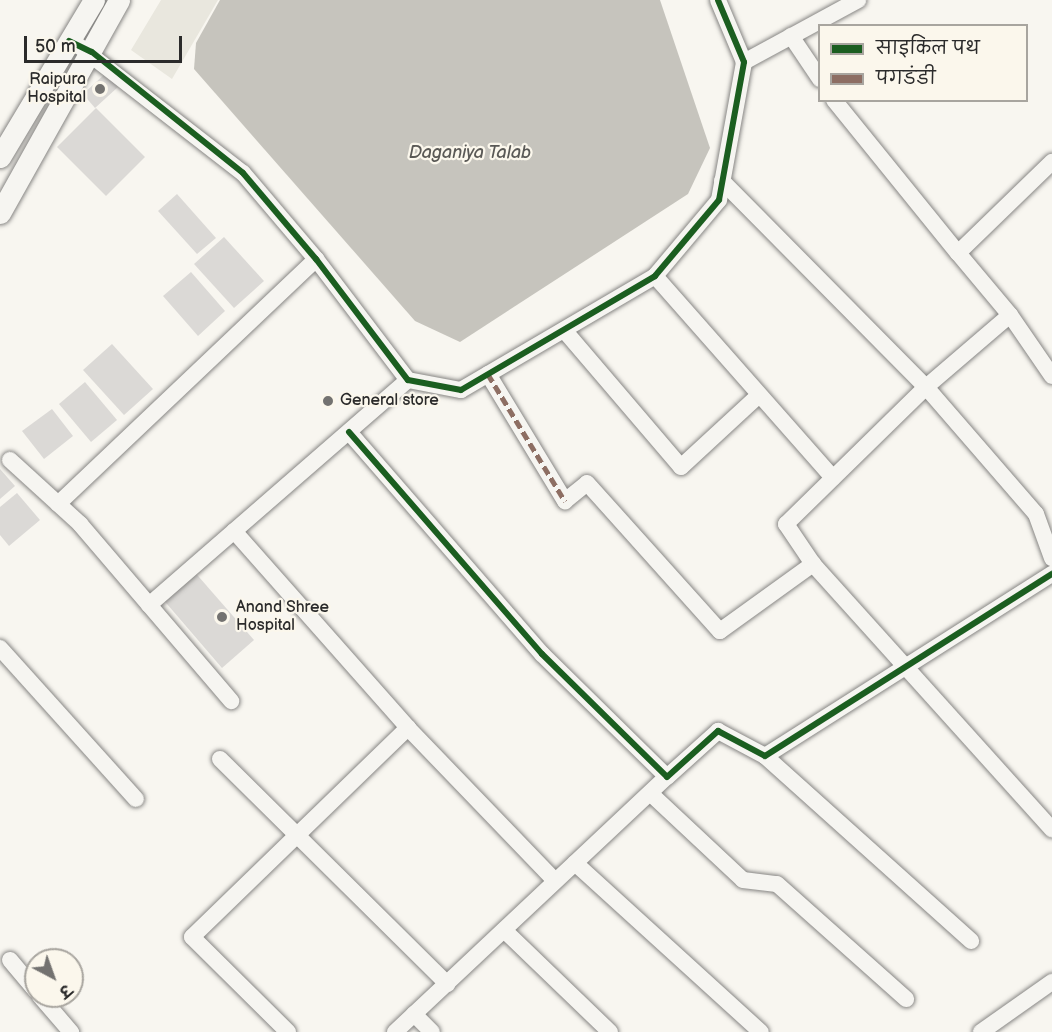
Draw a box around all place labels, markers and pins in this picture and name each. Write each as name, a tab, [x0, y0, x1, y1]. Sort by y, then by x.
place label: Raipura Hospital	[27, 70, 86, 108]
marker: Raipura Hospital	[91, 80, 109, 98]
place label: General store	[340, 391, 439, 411]
marker: General store	[321, 394, 335, 408]
place label: Anand Shree Hospital	[236, 598, 329, 636]
marker: Anand Shree Hospital	[213, 608, 231, 626]

